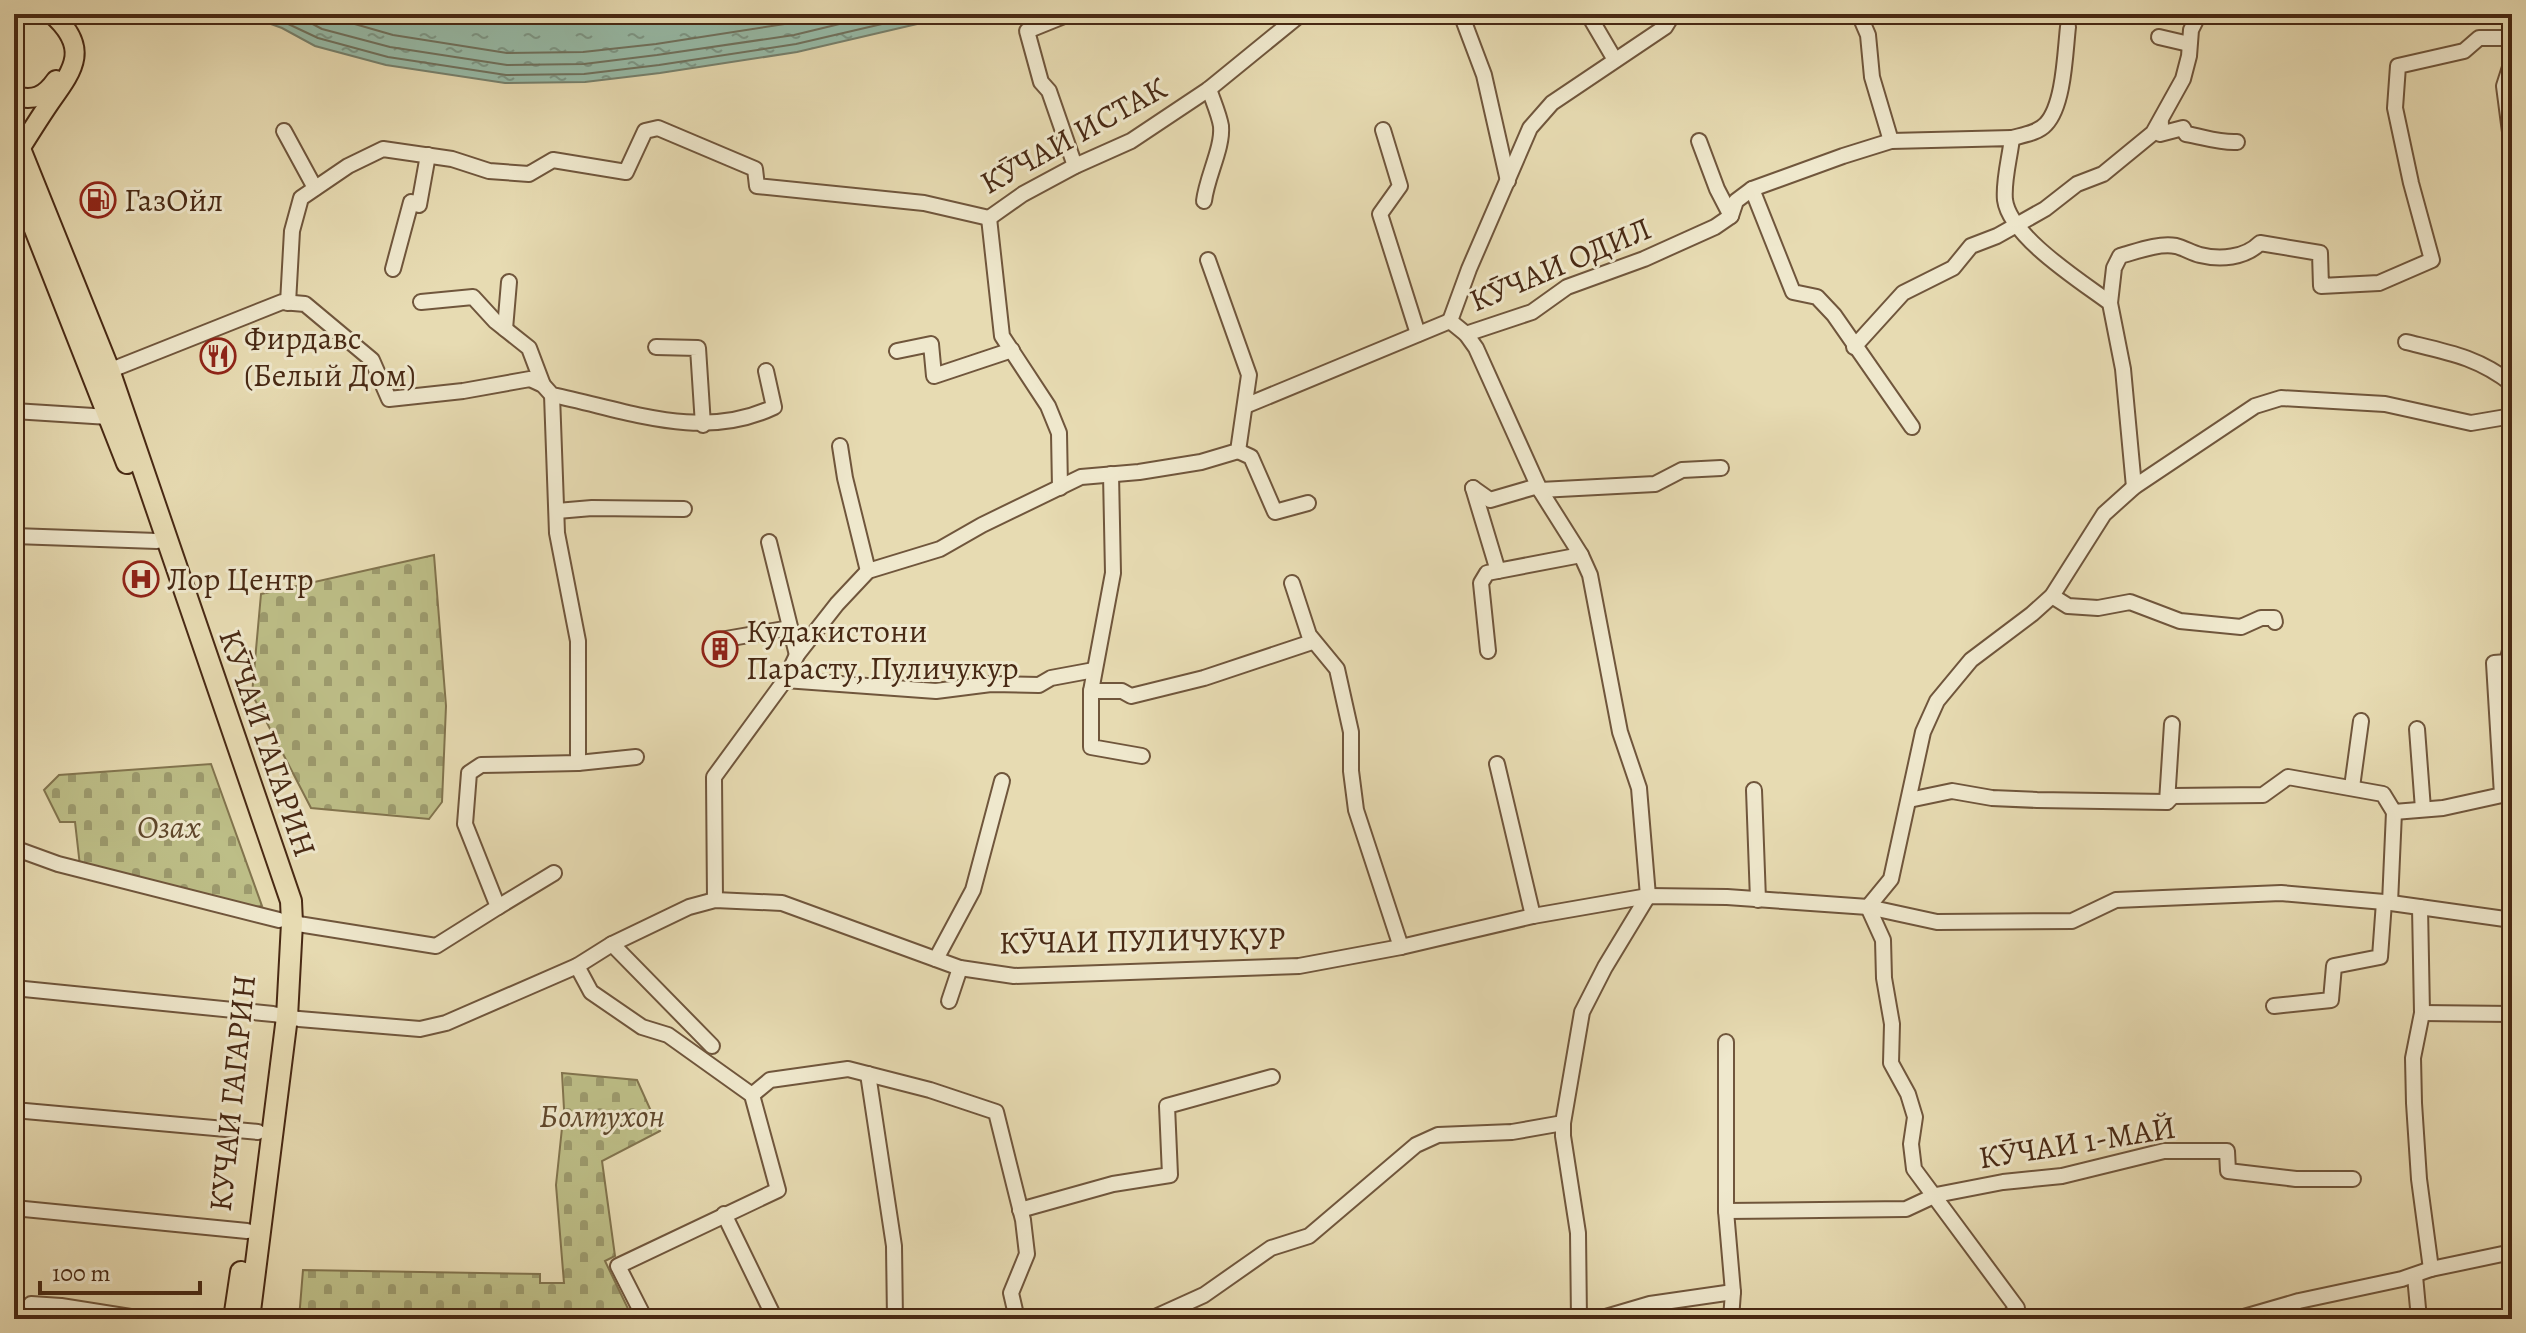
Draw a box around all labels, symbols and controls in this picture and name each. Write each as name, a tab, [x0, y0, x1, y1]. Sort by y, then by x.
street label: КӮЧАИ ИСТАК	[972, 65, 1175, 204]
place label: ГазОйл	[124, 178, 223, 222]
fuel station icon: ГазОйл	[79, 181, 117, 219]
street label: КӮЧАИ ОДИЛ	[1462, 206, 1658, 322]
place label: Фирдавс (Белый Дом)	[244, 316, 416, 397]
restaurant icon: Фирдавс (Белый Дом)	[199, 337, 237, 375]
place label: Лор Центр	[167, 557, 314, 601]
hospital icon: Лор Центр	[122, 560, 160, 598]
place label: Кудакистони Парасту, Пуличукур	[746, 609, 1019, 690]
street label: КӮЧАИ ГАГАРИН	[208, 623, 328, 863]
building icon: Кудакистони Парасту, Пуличукур	[701, 630, 739, 668]
park label: Озах	[137, 805, 202, 849]
street label: КӮЧАИ ПУЛИЧУҚУР	[998, 916, 1286, 964]
street label: КУЧАИ ГАГАРИН	[198, 972, 266, 1214]
park label: Болтухон	[539, 1094, 665, 1138]
street label: КӮЧАИ 1-МАЙ	[1975, 1105, 2179, 1179]
scale bar	[40, 1245, 200, 1295]
text: 100 m	[52, 1257, 111, 1289]

